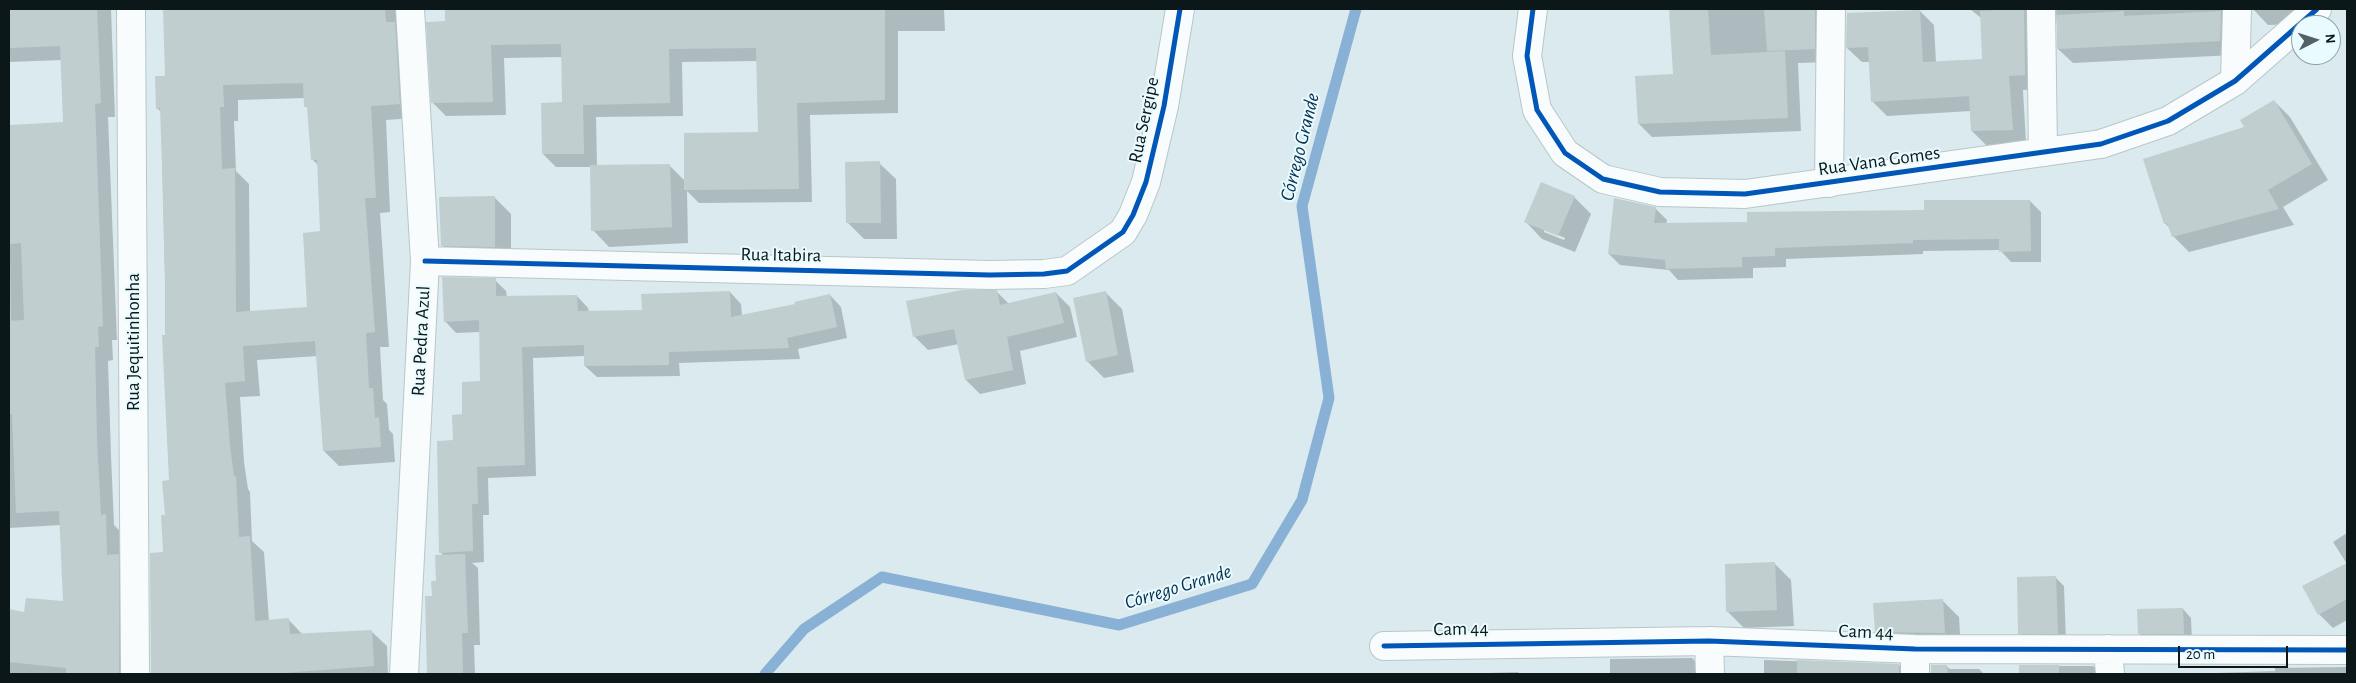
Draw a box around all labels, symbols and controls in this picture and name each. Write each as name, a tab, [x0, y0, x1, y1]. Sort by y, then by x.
north arrow	[2291, 15, 2341, 65]
text: N	[2323, 33, 2337, 44]
street label: Rua Sergipe	[1124, 75, 1164, 165]
water label: Córrego Grande	[1275, 91, 1325, 203]
street label: Rua Vana Gomes	[1817, 141, 1941, 181]
street label: Rua Itabira	[741, 243, 821, 267]
street label: Rua Jequitinhonha	[122, 273, 144, 411]
street label: Rua Pedra Azul	[407, 285, 435, 397]
water label: Córrego Grande	[1122, 559, 1234, 615]
street label: Cam 44	[1433, 617, 1489, 641]
street label: Cam 44	[1838, 620, 1894, 644]
scale bar	[2181, 636, 2291, 668]
text: 20 m	[2186, 647, 2215, 662]

